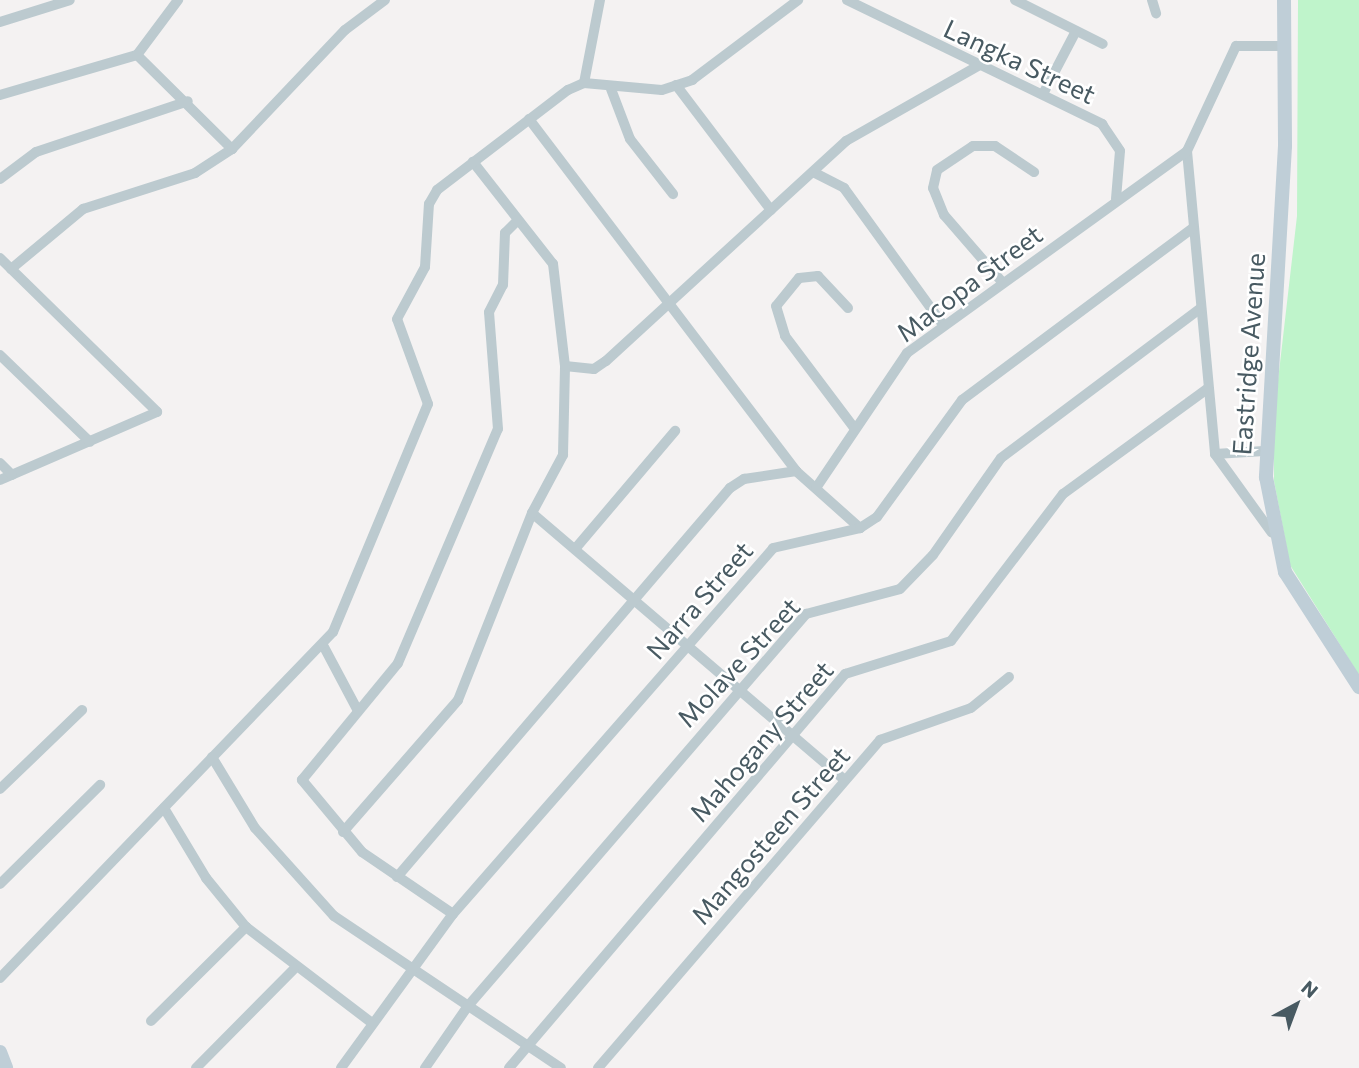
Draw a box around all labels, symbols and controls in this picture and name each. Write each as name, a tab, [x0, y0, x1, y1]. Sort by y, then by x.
street label: Langka Street	[939, 12, 1101, 110]
street label: Macopa Street	[890, 218, 1048, 348]
street label: Eastridge Avenue	[1225, 252, 1271, 456]
street label: Narra Street	[639, 535, 759, 665]
street label: Molave Street	[670, 591, 806, 733]
street label: Mahogany Street	[683, 654, 839, 828]
street label: Mangosteen Street	[684, 740, 856, 930]
north arrow	[1261, 970, 1331, 1040]
text: N	[1297, 975, 1323, 1002]

